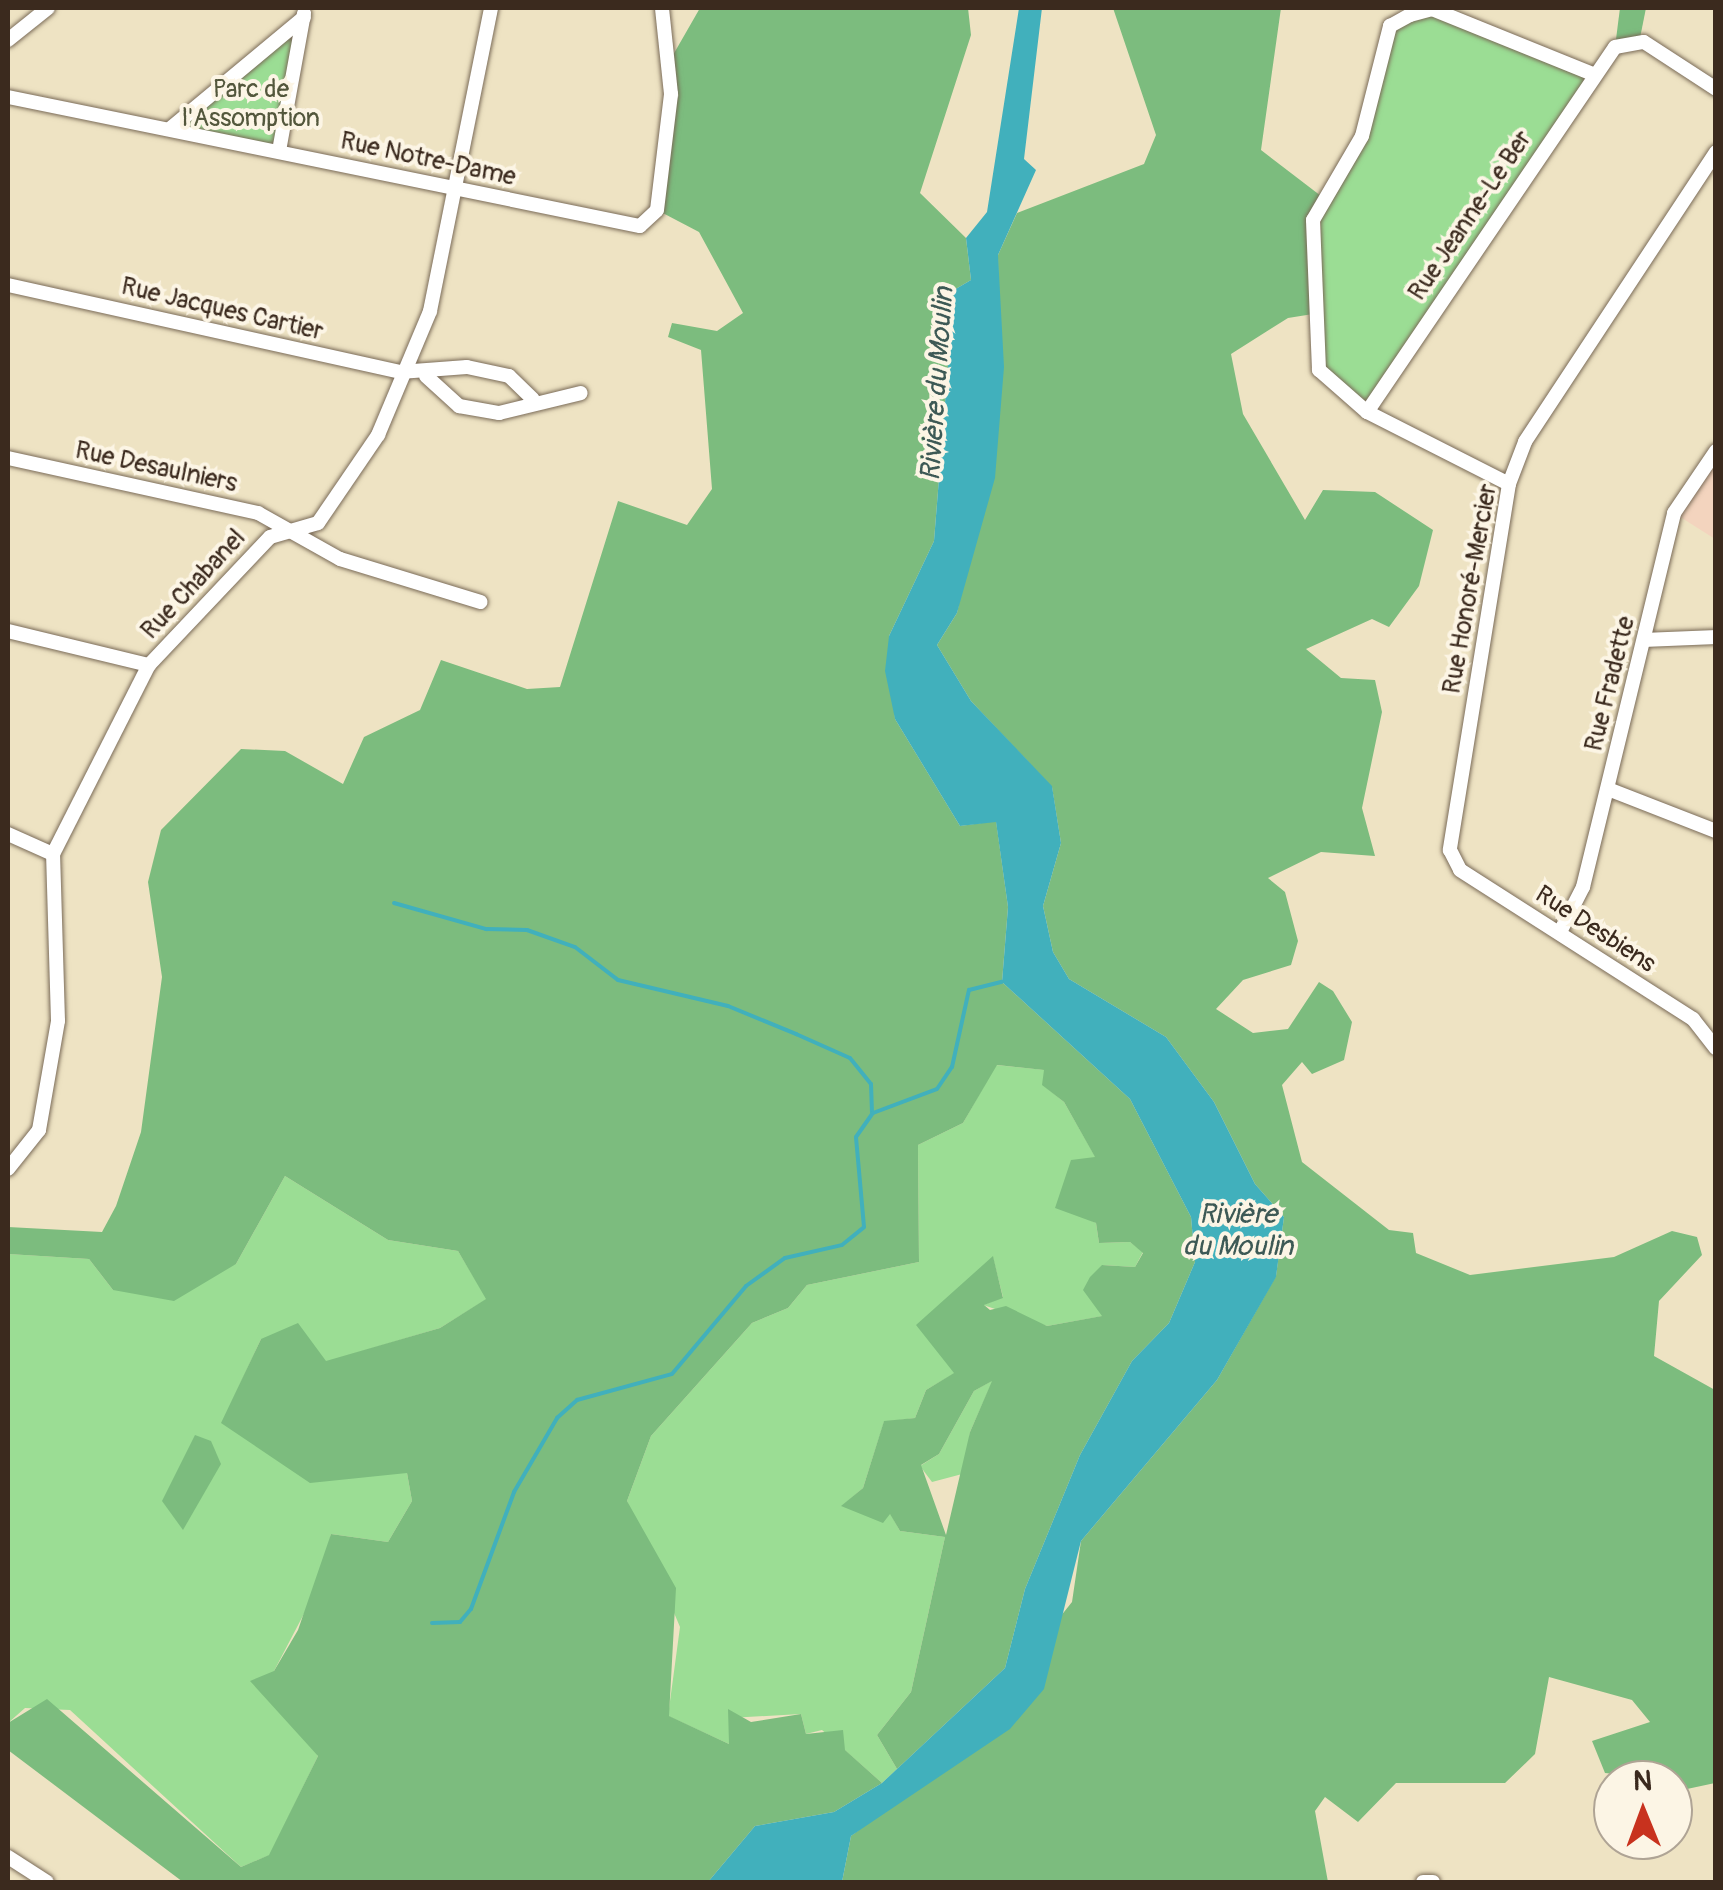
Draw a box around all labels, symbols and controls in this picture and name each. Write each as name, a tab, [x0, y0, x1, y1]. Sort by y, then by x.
park label: Parc de l'Assomption	[182, 76, 320, 135]
street label: Rue Jeanne-Le Ber	[1403, 125, 1539, 307]
street label: Rue Notre-Dame	[338, 127, 518, 193]
street label: Rue Jacques Cartier	[118, 272, 326, 348]
water label: Rivière du Moulin	[914, 286, 962, 482]
street label: Rue Desaulniers	[72, 436, 240, 500]
street label: Rue Honoré-Mercier	[1438, 482, 1504, 696]
street label: Rue Chabanel	[136, 524, 252, 646]
street label: Rue Fradette	[1580, 614, 1642, 754]
street label: Rue Desbiens	[1529, 880, 1661, 980]
water label: Rivière du Moulin	[1183, 1198, 1293, 1264]
north arrow	[1593, 1760, 1693, 1860]
text: N	[1633, 1764, 1652, 1799]

